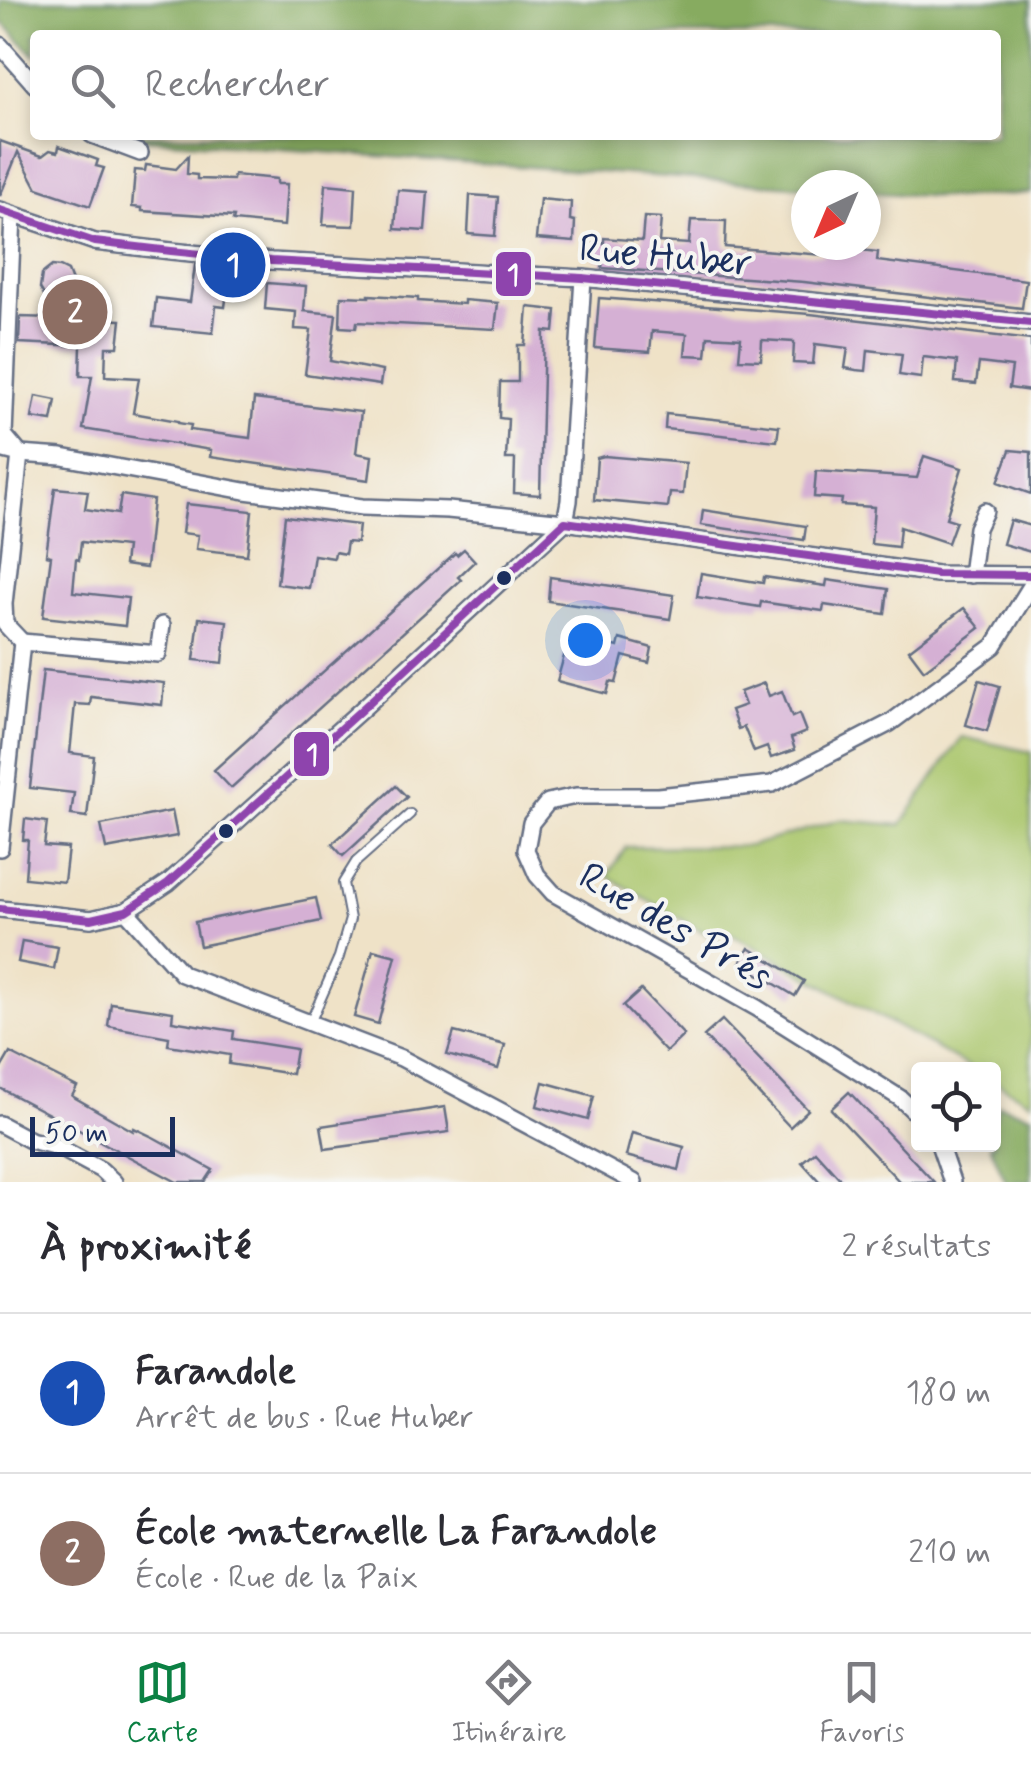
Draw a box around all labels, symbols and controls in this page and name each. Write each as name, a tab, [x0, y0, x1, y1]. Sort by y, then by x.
search box	[30, 30, 1001, 140]
icon: search	[65, 58, 120, 113]
text: Rechercher	[145, 61, 330, 110]
north arrow	[791, 170, 881, 260]
street label: Rue Huber	[577, 224, 755, 290]
pin: 1	[200, 228, 266, 302]
line badge: 1	[494, 250, 533, 298]
text: 1	[507, 258, 519, 295]
pin: 2	[42, 274, 108, 350]
unlabelled marker	[494, 568, 514, 588]
your location	[560, 615, 611, 666]
line badge: 1	[292, 730, 331, 778]
text: 1	[306, 738, 318, 775]
unlabelled marker	[216, 821, 236, 841]
street label: Rue des Prés	[569, 851, 780, 1004]
map controls	[911, 1062, 1001, 1152]
button: locate	[911, 1062, 1001, 1152]
scale bar	[30, 1112, 175, 1156]
text: 50 m	[45, 1116, 108, 1153]
text: À proximité	[40, 1220, 251, 1275]
text: 2 résultats	[841, 1226, 991, 1268]
text: Farandole	[135, 1348, 296, 1397]
text: 1	[65, 1372, 80, 1414]
text: 180 m	[906, 1372, 991, 1414]
text: Arrêt de bus · Rue Huber	[135, 1397, 473, 1439]
text: École maternelle La Farandole	[135, 1508, 657, 1557]
text: 2	[65, 1532, 80, 1574]
text: 210 m	[908, 1532, 991, 1574]
text: École · Rue de la Paix	[135, 1557, 418, 1599]
tab: Carte	[127, 1655, 198, 1752]
tab: Itinéraire	[451, 1655, 566, 1752]
tab: Favoris	[819, 1655, 904, 1752]

